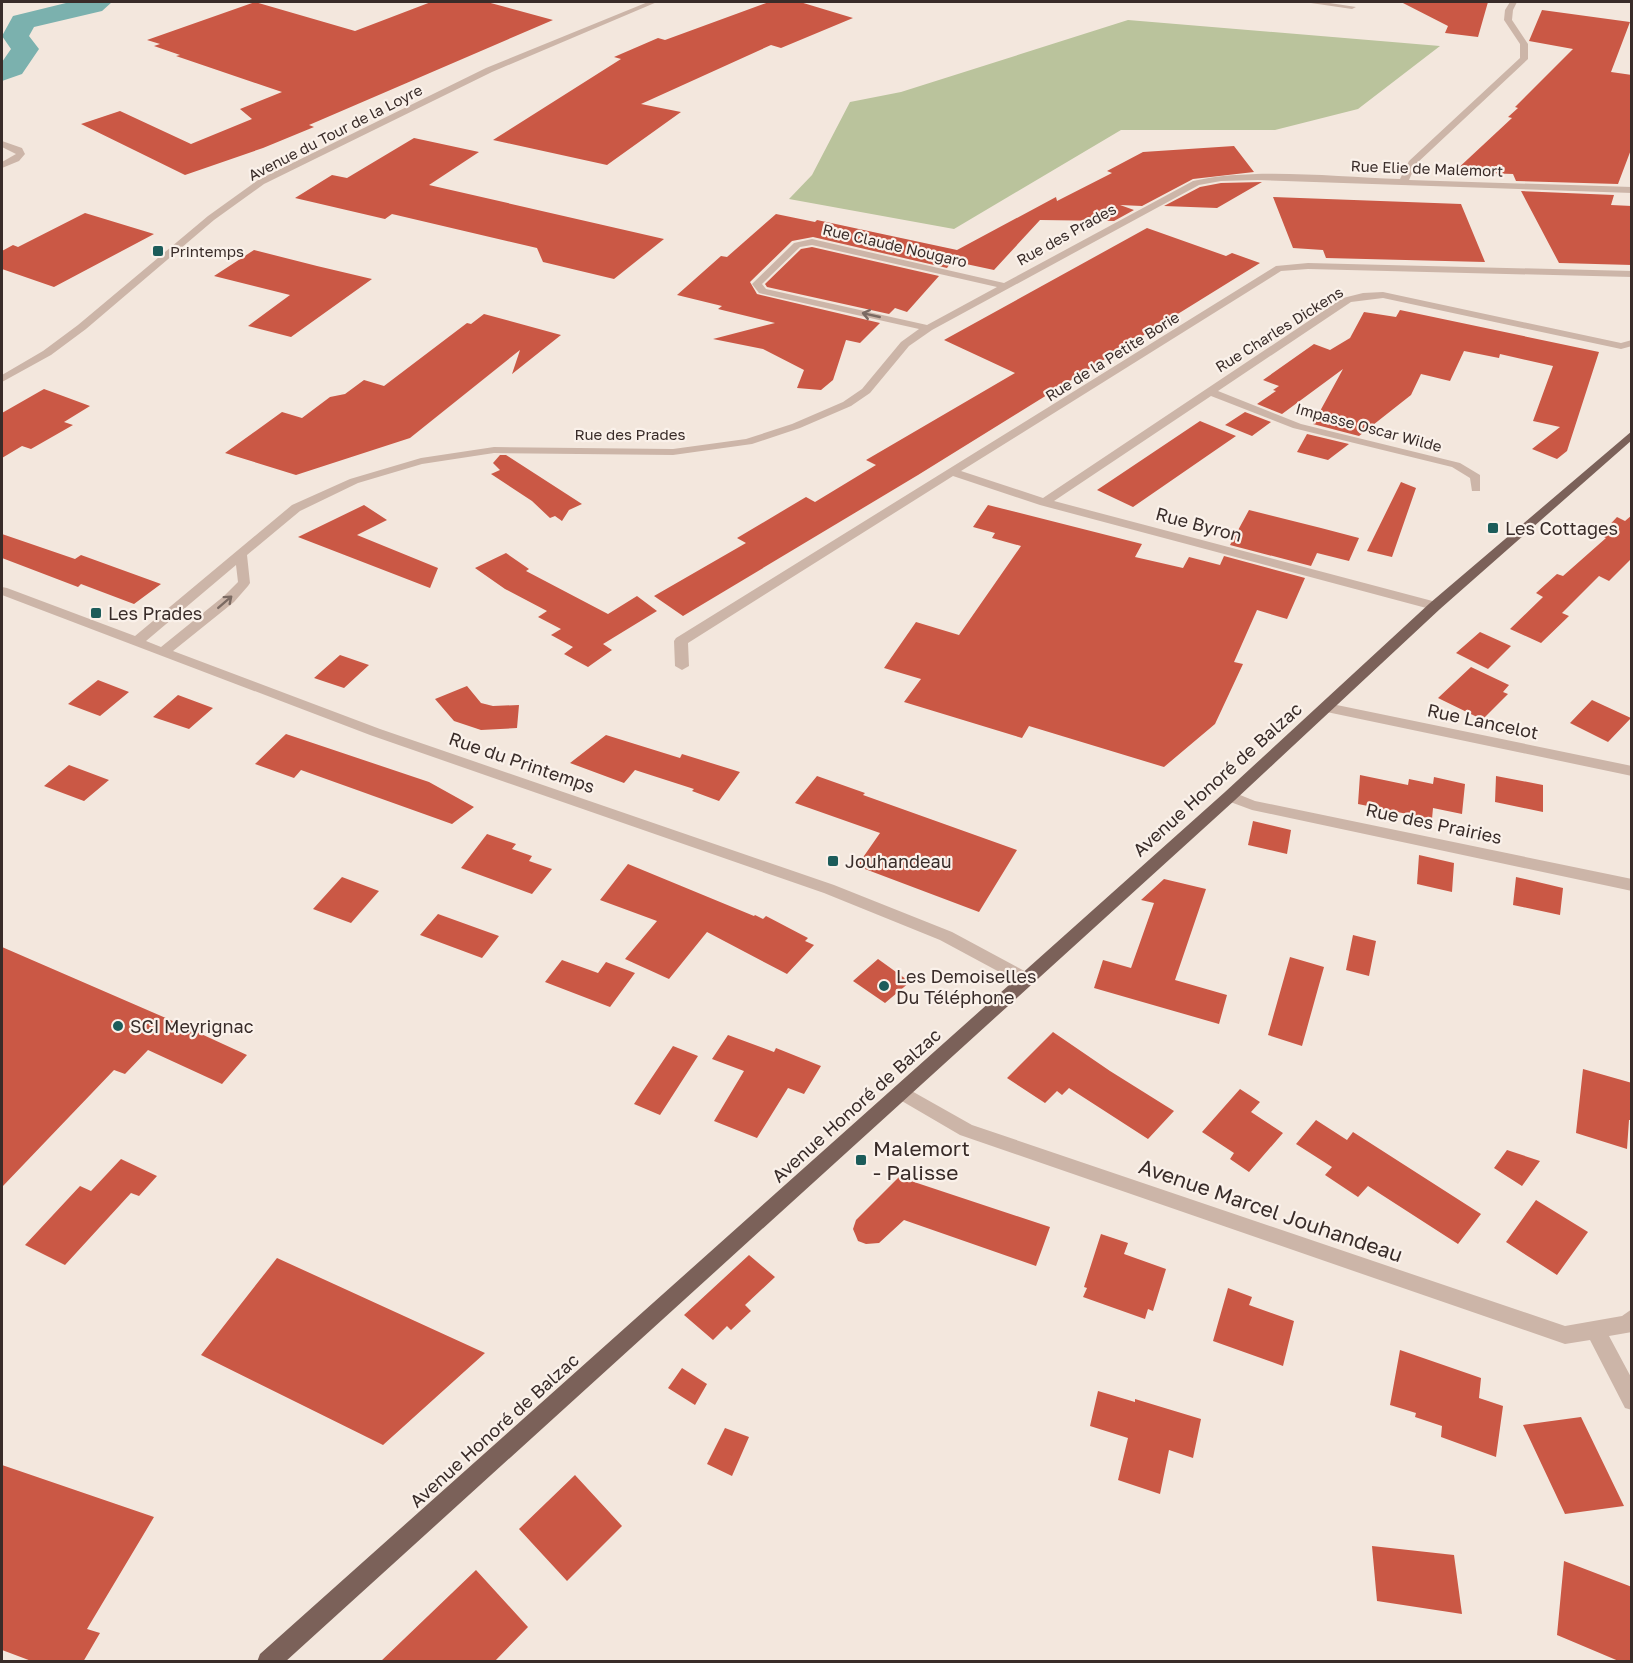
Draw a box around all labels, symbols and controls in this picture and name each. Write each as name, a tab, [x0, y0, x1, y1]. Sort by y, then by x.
street label: Avenue du Tour de la Loyre	[245, 80, 425, 184]
street label: Rue Elie de Malemort	[1350, 156, 1504, 180]
street label: Rue des Prades	[1013, 199, 1119, 269]
street label: Rue Claude Nougaro	[821, 220, 969, 270]
place label: Printemps	[170, 242, 244, 260]
marker: Printemps	[151, 244, 165, 258]
street label: Rue Charles Dickens	[1212, 282, 1346, 376]
street label: Rue de la Petite Borie	[1042, 307, 1183, 405]
one-way arrow	[862, 309, 881, 321]
street label: Impasse Oscar Wilde	[1294, 399, 1444, 455]
street label: Rue des Prades	[575, 425, 686, 443]
street label: Rue Byron	[1153, 502, 1245, 546]
place label: Les Cottages	[1505, 517, 1618, 539]
marker: Les Cottages	[1486, 521, 1500, 535]
one-way arrow	[217, 596, 233, 609]
place label: Les Prades	[108, 602, 202, 624]
marker: Les Prades	[89, 606, 103, 620]
street label: Avenue Honoré de Balzac	[1128, 697, 1306, 861]
street label: Rue Lancelot	[1425, 698, 1541, 744]
street label: Rue du Printemps	[446, 727, 598, 797]
street label: Rue des Prairies	[1364, 798, 1504, 848]
place label: Jouhandeau	[845, 850, 952, 872]
marker: Jouhandeau	[826, 854, 840, 868]
place label: Les Demoiselles Du Téléphone	[896, 965, 1036, 1008]
marker: Les Demoiselles Du Téléphone	[877, 979, 891, 993]
place label: SCI Meyrignac	[130, 1015, 254, 1037]
marker: SCI Meyrignac	[111, 1019, 125, 1033]
street label: Avenue Honoré de Balzac	[767, 1023, 945, 1187]
place label: Malemort - Palisse	[873, 1135, 970, 1185]
marker: Malemort - Palisse	[854, 1153, 868, 1167]
street label: Avenue Marcel Jouhandeau	[1136, 1153, 1406, 1267]
street label: Avenue Honoré de Balzac	[405, 1348, 583, 1512]

